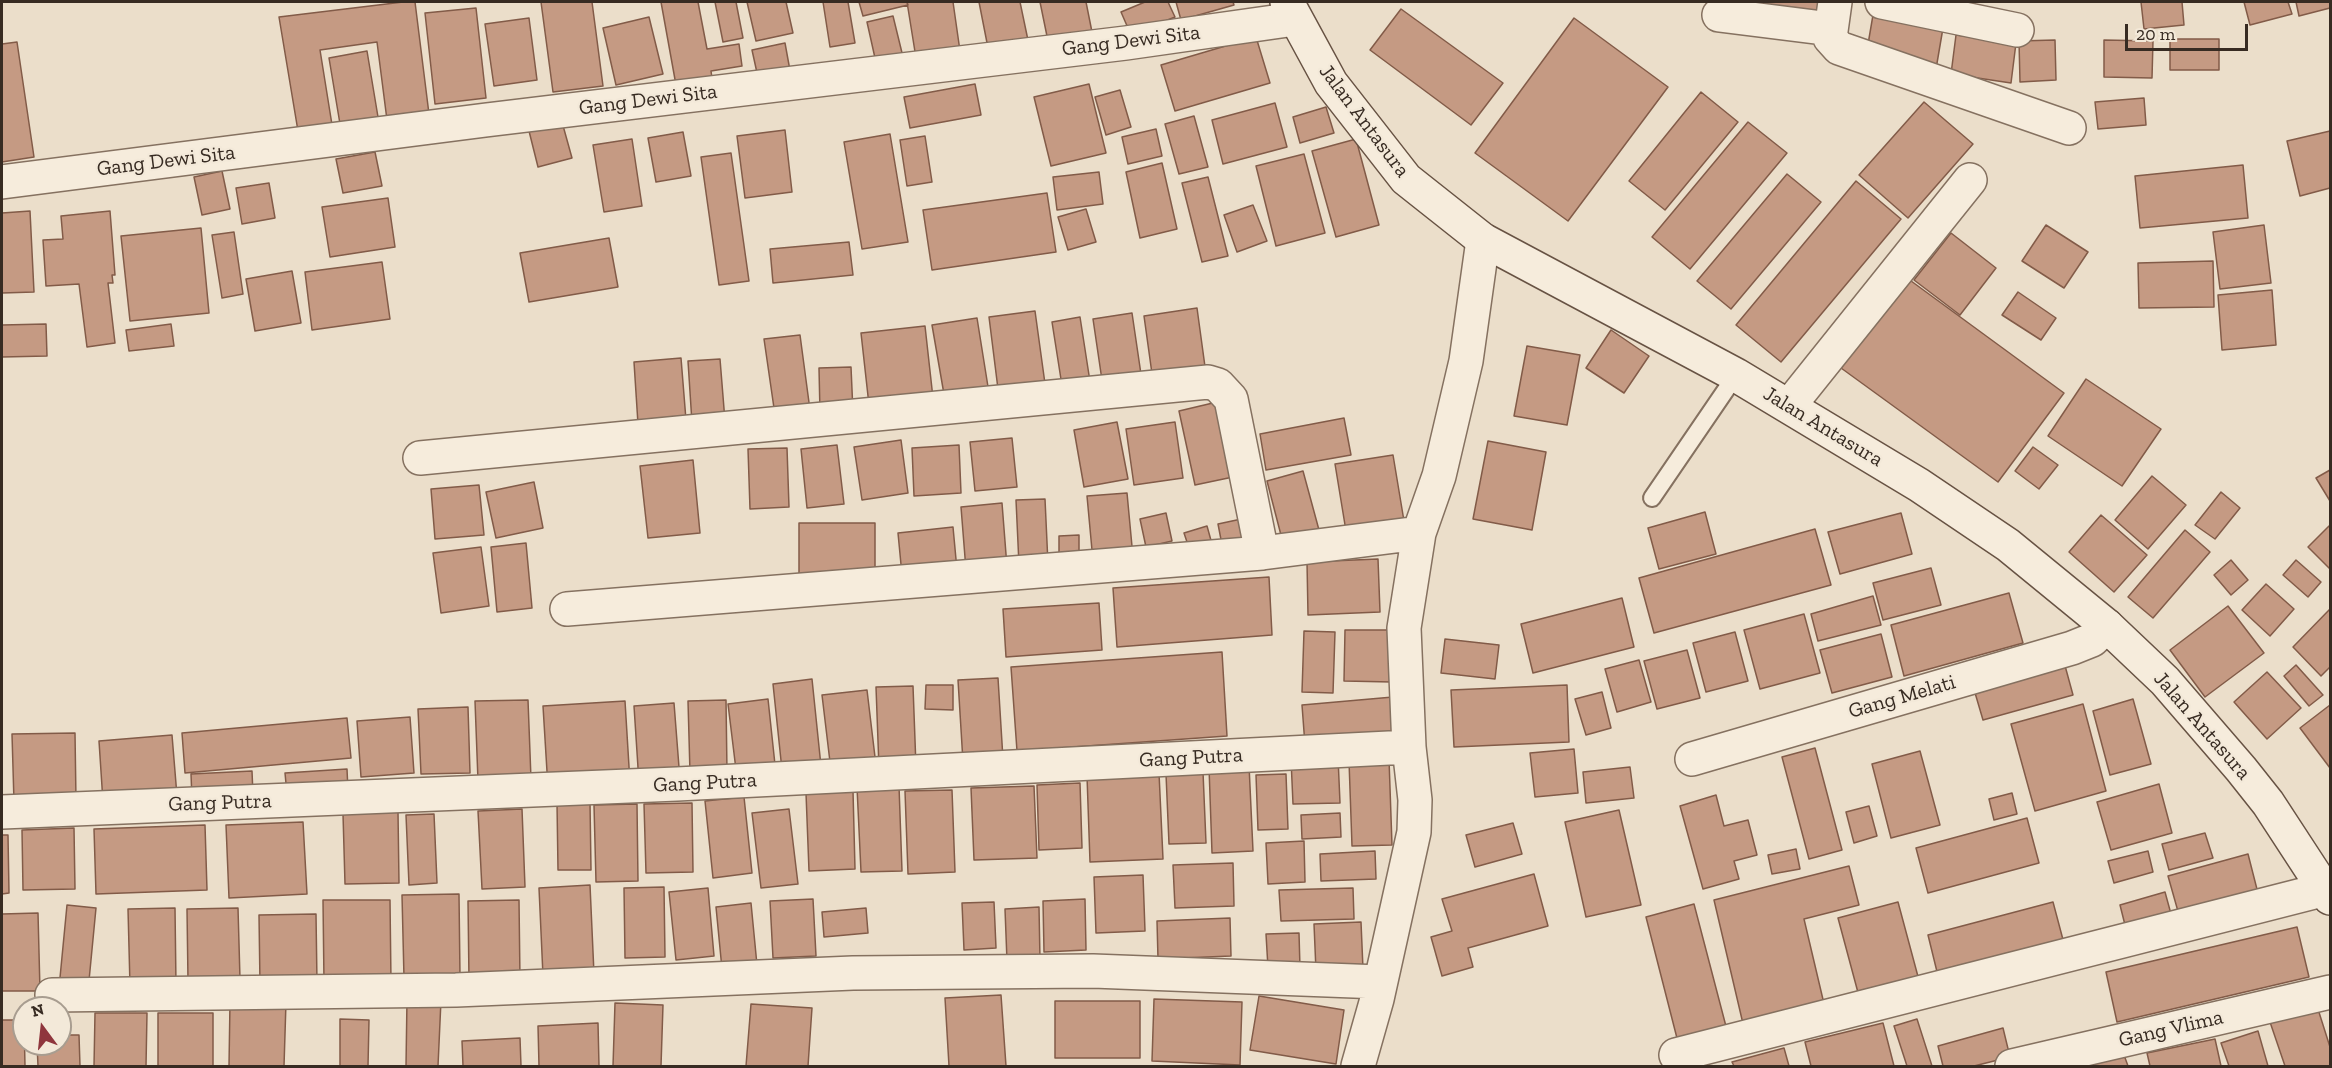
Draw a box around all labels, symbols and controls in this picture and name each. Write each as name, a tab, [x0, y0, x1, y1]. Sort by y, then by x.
scale bar	[2128, 12, 2251, 50]
street label: Gang Dewi Sita	[1060, 20, 1202, 62]
text: 20 m	[2136, 23, 2175, 45]
street label: Jalan Antasura	[1313, 59, 1415, 183]
street label: Gang Dewi Sita	[577, 79, 719, 121]
street label: Gang Dewi Sita	[95, 140, 237, 182]
street label: Jalan Antasura	[1759, 381, 1887, 473]
street label: Jalan Antasura	[2148, 667, 2256, 785]
street label: Gang Melati	[1846, 670, 1958, 724]
street label: Gang Putra	[1139, 743, 1243, 773]
street label: Gang Putra	[653, 768, 757, 798]
street label: Gang Putra	[168, 789, 272, 817]
north arrow	[12, 996, 72, 1056]
text: N	[29, 999, 46, 1021]
street label: Gang Vlima	[2116, 1005, 2226, 1053]

